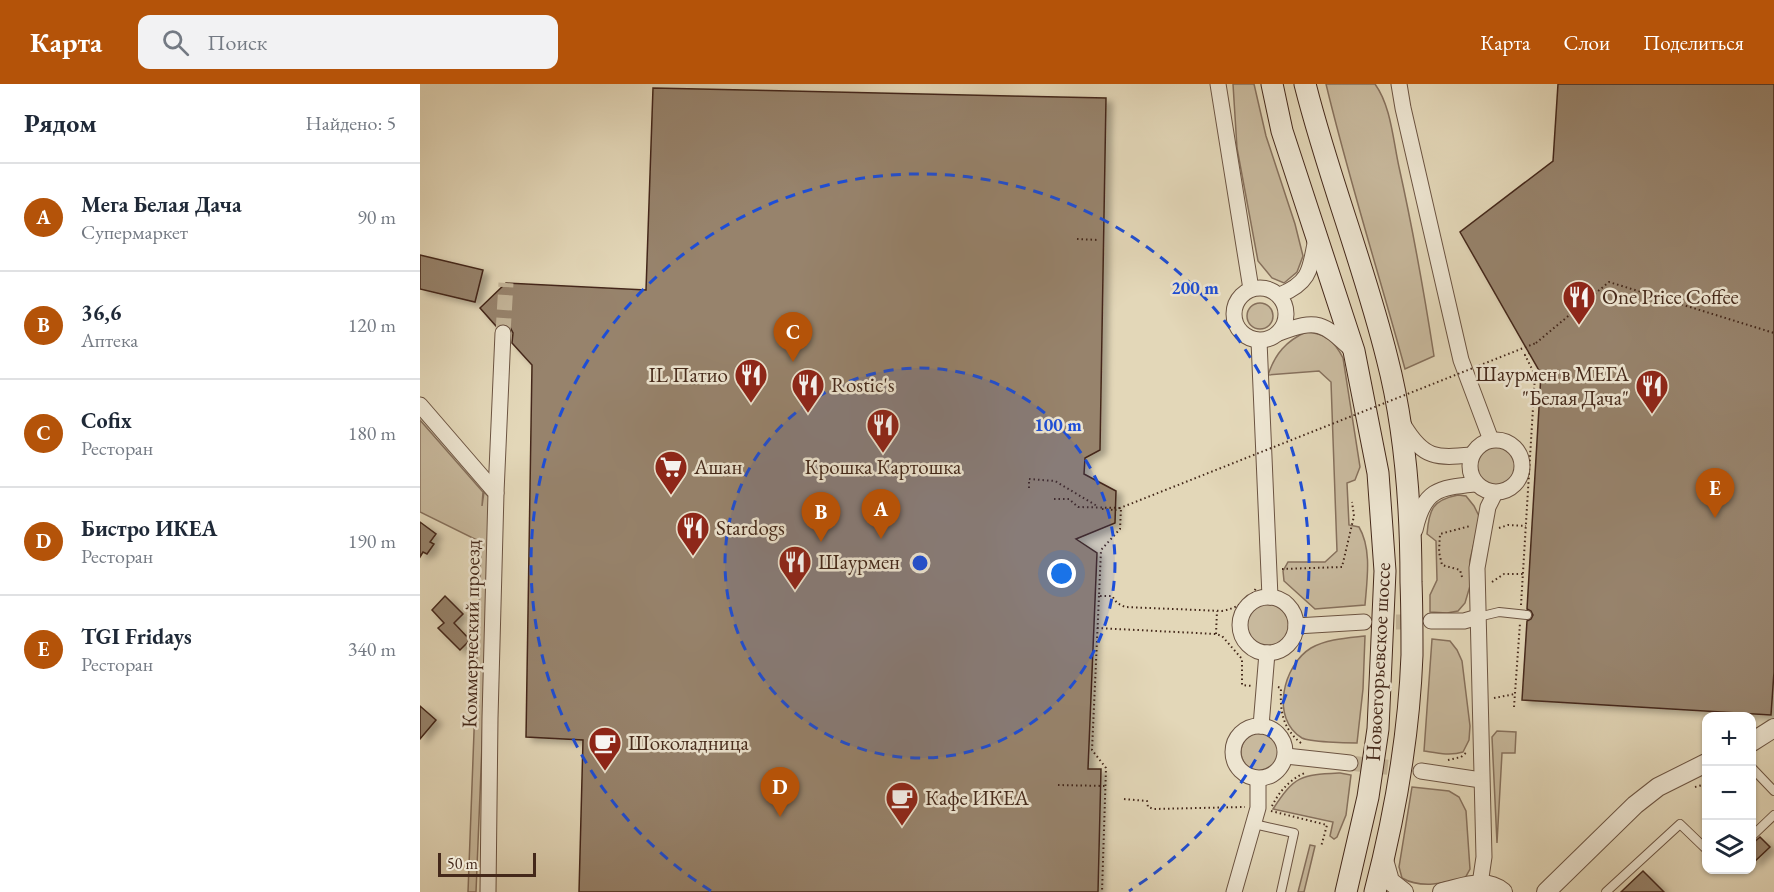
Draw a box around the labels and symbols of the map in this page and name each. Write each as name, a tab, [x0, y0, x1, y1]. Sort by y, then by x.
text: 200 m	[1171, 276, 1219, 299]
restaurant icon: One Price Coffee	[1561, 279, 1597, 326]
place label: One Price Coffee	[1602, 283, 1739, 310]
pin: C	[774, 312, 812, 362]
restaurant icon: IL Патио	[733, 357, 769, 404]
place label: Шаурмен в МЕГА "Белая Дача"	[1475, 360, 1629, 411]
place label: IL Патио	[649, 361, 728, 388]
restaurant icon: Rostic's	[790, 367, 826, 414]
restaurant icon: Шаурмен в МЕГА "Белая Дача"	[1634, 368, 1670, 415]
place label: Rostic's	[831, 371, 895, 398]
restaurant icon: Крошка Картошка	[865, 407, 901, 454]
text: 100 m	[1034, 413, 1082, 436]
supermarket icon: Ашан	[653, 449, 689, 496]
place label: Ашан	[693, 453, 742, 480]
place label: Крошка Картошка	[805, 453, 962, 480]
pin: E	[1696, 468, 1734, 518]
pin: A	[862, 490, 900, 539]
pin: B	[802, 492, 840, 542]
restaurant icon: Stardogs	[675, 510, 711, 557]
place label: Stardogs	[716, 514, 785, 541]
street label: Коммерческий проезд	[455, 539, 486, 728]
restaurant icon: Шаурмен	[777, 544, 813, 591]
place label: Шаурмен	[818, 548, 900, 575]
centre of rings	[910, 553, 930, 573]
your location	[1047, 559, 1076, 588]
street label: Новоегорьевское шоссе	[1359, 562, 1396, 762]
cafe icon: Шоколадница	[587, 725, 623, 772]
place label: Шоколадница	[628, 729, 749, 756]
pin: D	[760, 768, 800, 817]
cafe icon: Кафе ИКЕА	[884, 780, 920, 827]
place label: Кафе ИКЕА	[925, 784, 1030, 811]
scale bar	[438, 850, 536, 878]

